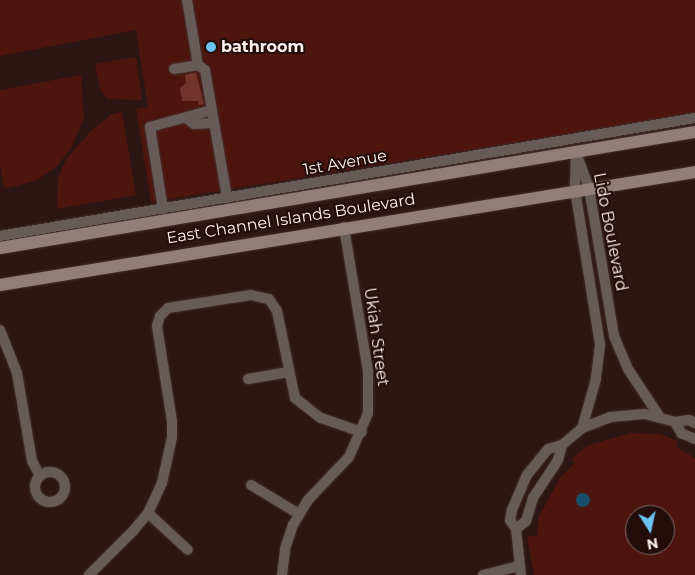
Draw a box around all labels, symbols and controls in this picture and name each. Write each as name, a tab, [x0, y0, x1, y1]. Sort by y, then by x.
place label: bathroom	[221, 37, 304, 57]
marker: bathroom	[205, 41, 217, 53]
street label: 1st Avenue	[302, 146, 388, 180]
street label: Lido Boulevard	[589, 171, 631, 293]
street label: East Channel Islands Boulevard	[165, 190, 417, 248]
street label: Ukiah Street	[360, 286, 392, 388]
north arrow	[625, 505, 675, 555]
text: N	[645, 534, 660, 554]

